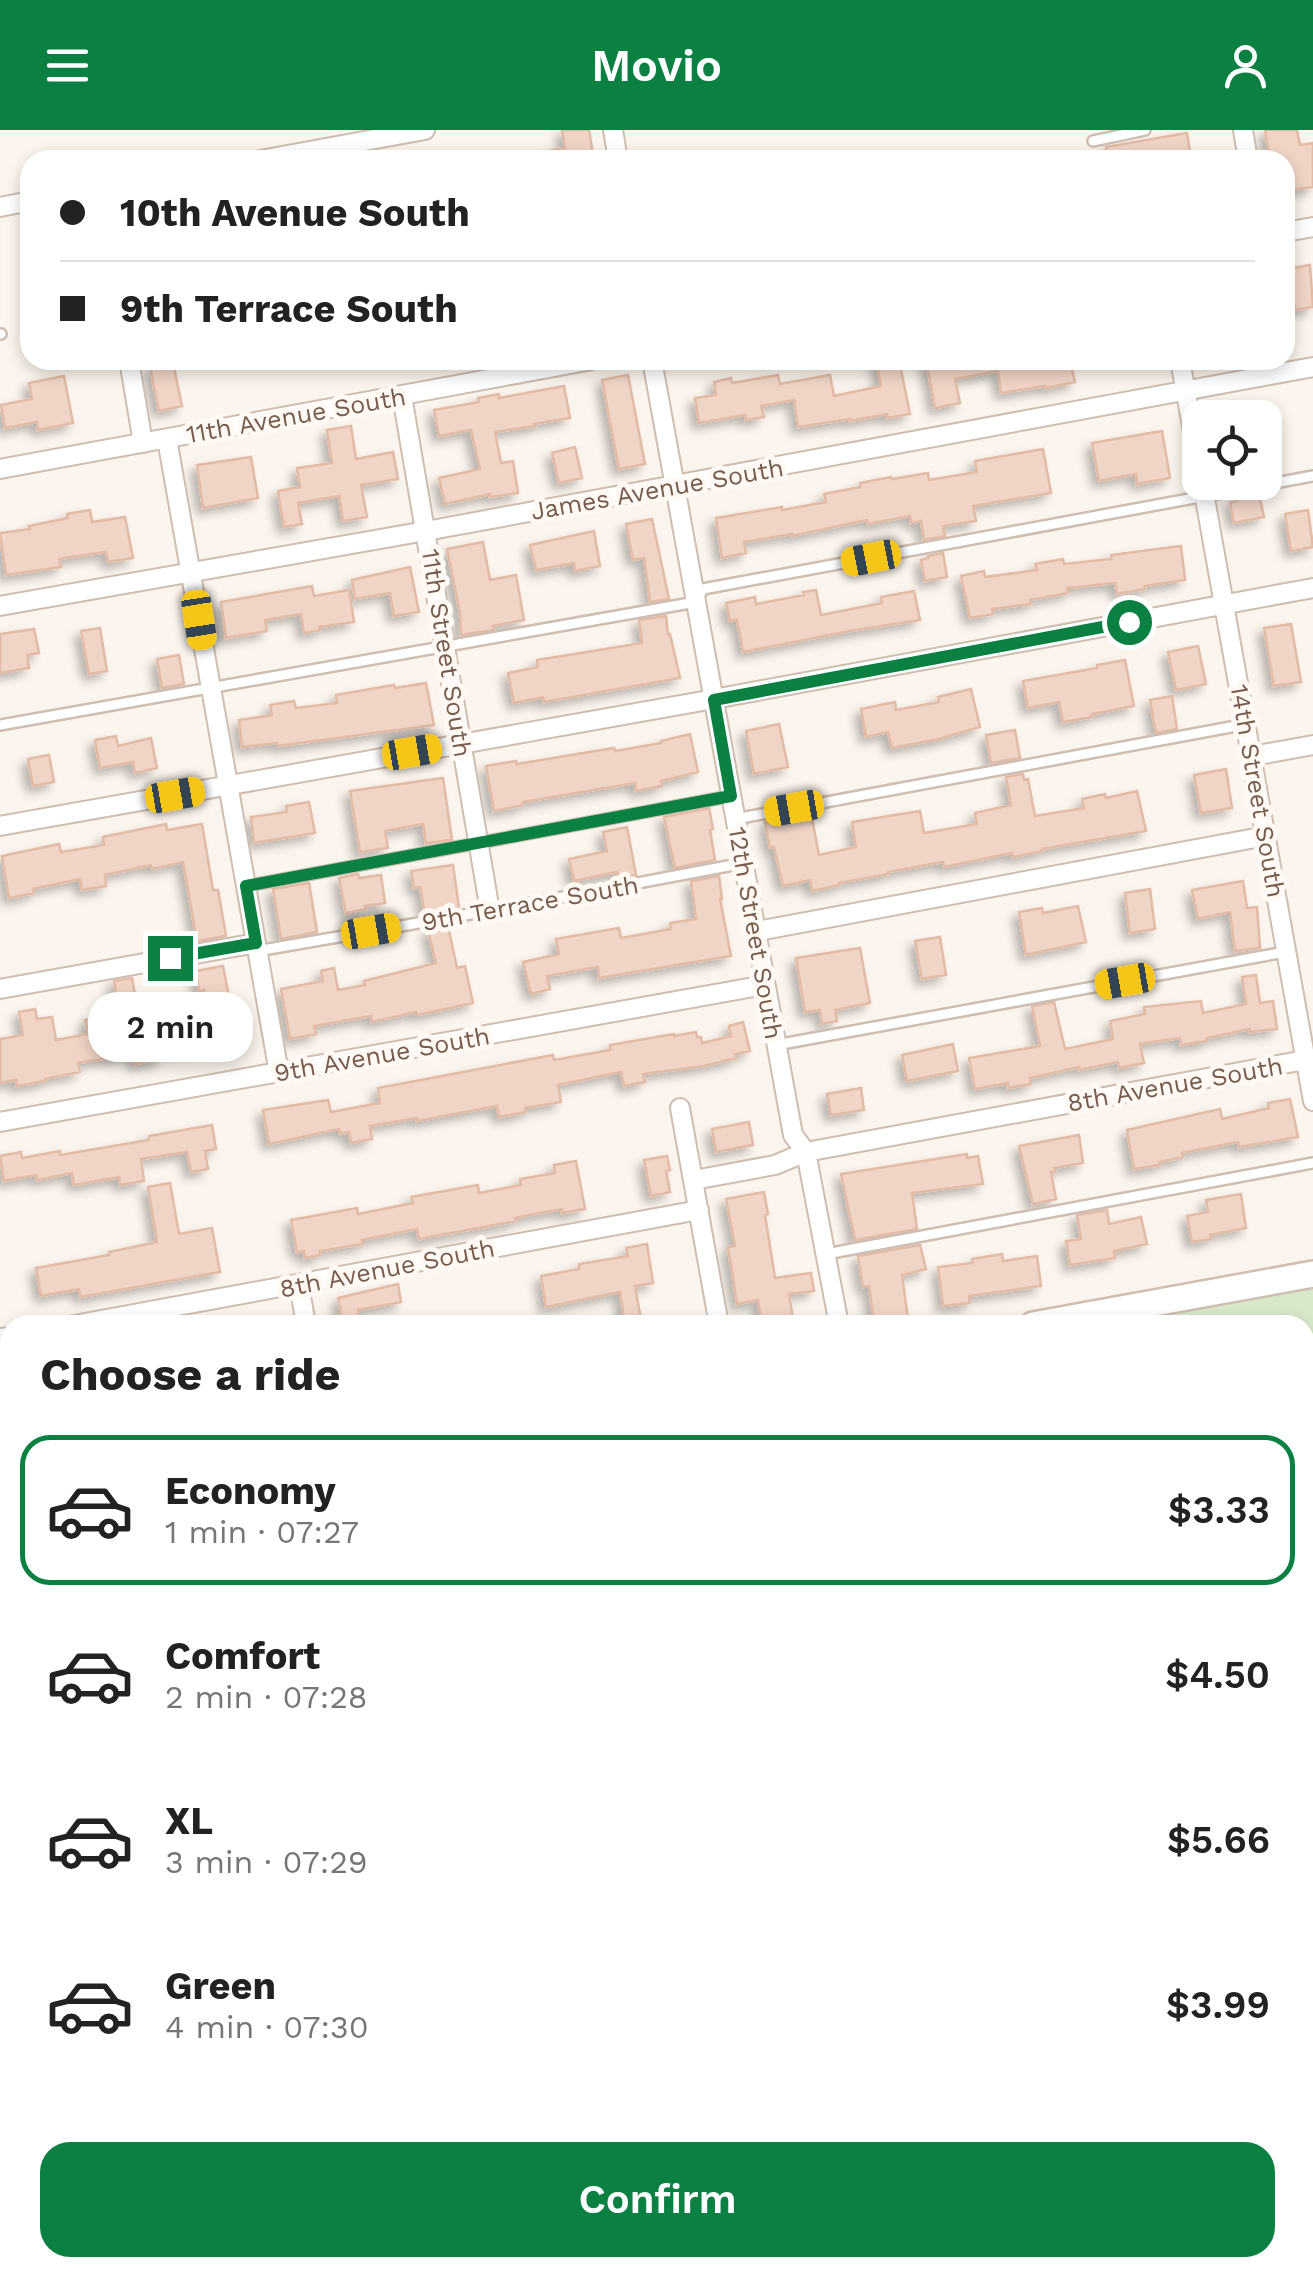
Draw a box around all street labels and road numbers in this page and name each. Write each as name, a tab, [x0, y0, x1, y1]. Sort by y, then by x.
street label: 11th Avenue South	[184, 382, 408, 449]
street label: James Avenue South	[528, 453, 786, 526]
street label: 11th Street South	[416, 547, 477, 759]
street label: 14th Street South	[1225, 682, 1291, 900]
street label: 12th Street South	[723, 825, 788, 1041]
street label: 9th Terrace South	[419, 870, 641, 937]
street label: 9th Avenue South	[272, 1021, 492, 1088]
street label: 8th Avenue South	[1065, 1051, 1285, 1118]
street label: 8th Avenue South	[277, 1233, 497, 1304]

